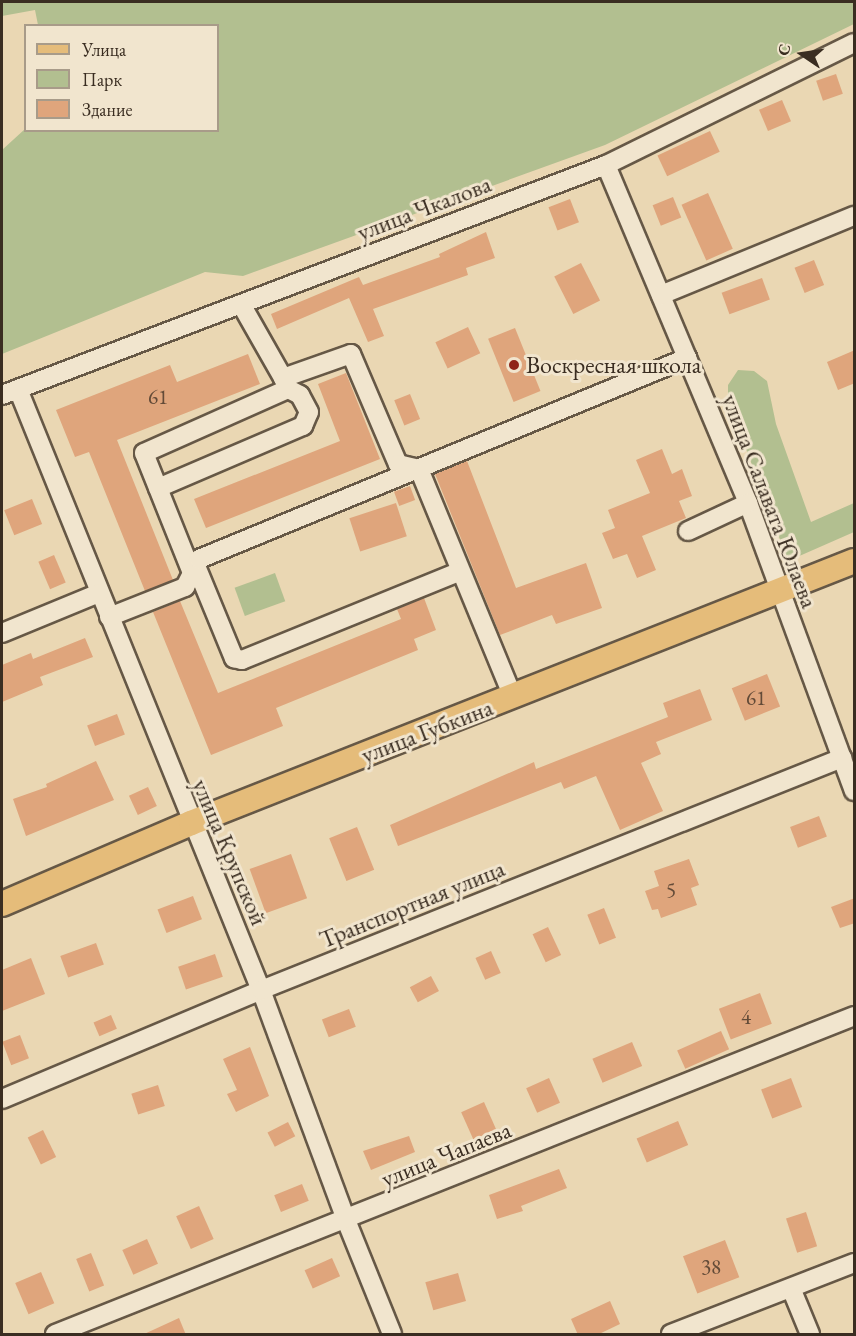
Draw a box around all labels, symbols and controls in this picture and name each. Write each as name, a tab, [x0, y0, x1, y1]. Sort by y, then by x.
legend	[24, 24, 219, 132]
north arrow	[772, 24, 832, 84]
text: Улица	[82, 38, 126, 61]
text: С	[772, 42, 795, 58]
text: Парк	[82, 68, 122, 91]
text: Здание	[82, 98, 132, 121]
street label: улица Чкалова	[353, 169, 495, 247]
place label: Воскресная школа	[526, 351, 701, 379]
marker: Воскресная школа	[507, 358, 521, 372]
house number: 61	[148, 384, 168, 410]
street label: улица Салавата Юлаева	[716, 390, 824, 612]
house number: 61	[746, 685, 766, 711]
street label: улица Губкина	[357, 693, 497, 769]
street label: улица Крупской	[186, 775, 274, 929]
street label: Транспортная улица	[315, 854, 509, 954]
house number: 5	[666, 877, 676, 903]
house number: 4	[741, 1004, 751, 1030]
street label: улица Чапаева	[377, 1115, 515, 1193]
house number: 38	[701, 1254, 721, 1280]

